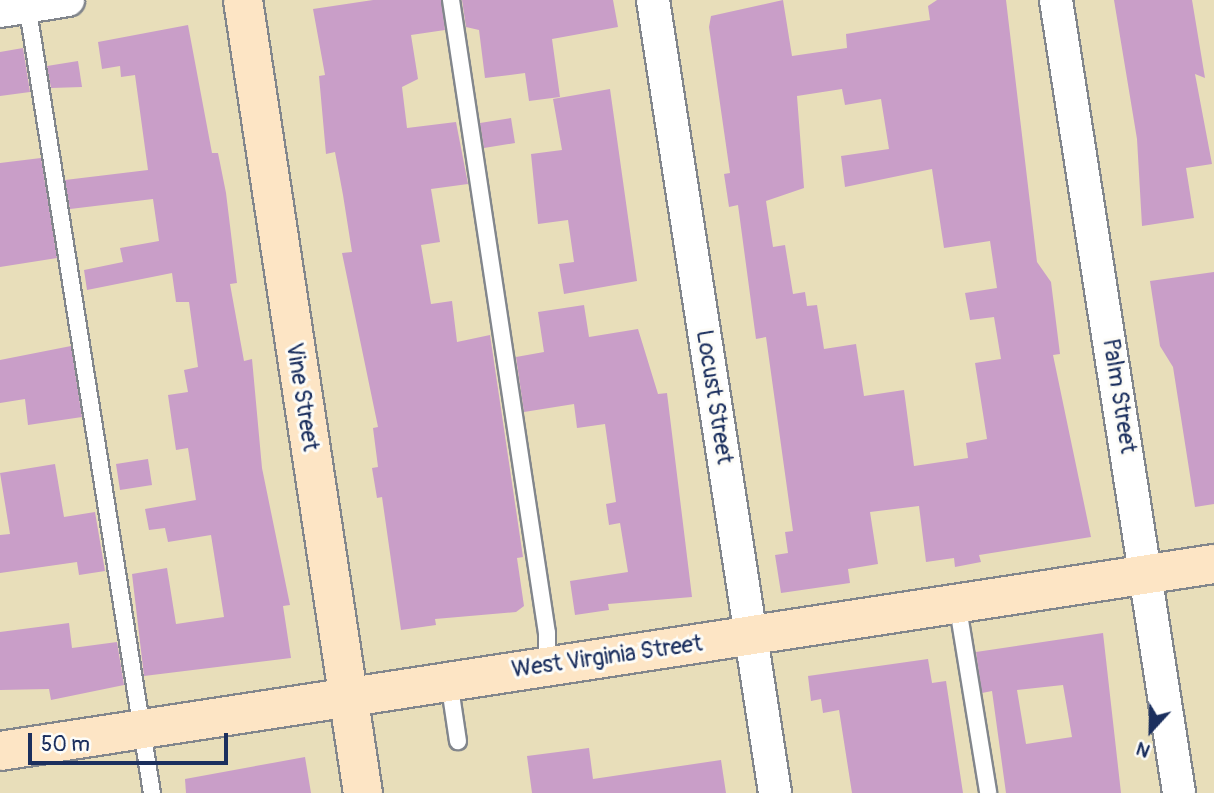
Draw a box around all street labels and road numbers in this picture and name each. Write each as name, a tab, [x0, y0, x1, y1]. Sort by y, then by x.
street label: Locust Street	[690, 328, 738, 466]
street label: Palm Street	[1096, 337, 1142, 455]
street label: Vine Street	[280, 341, 324, 453]
street label: West Virginia Street	[510, 630, 704, 684]

